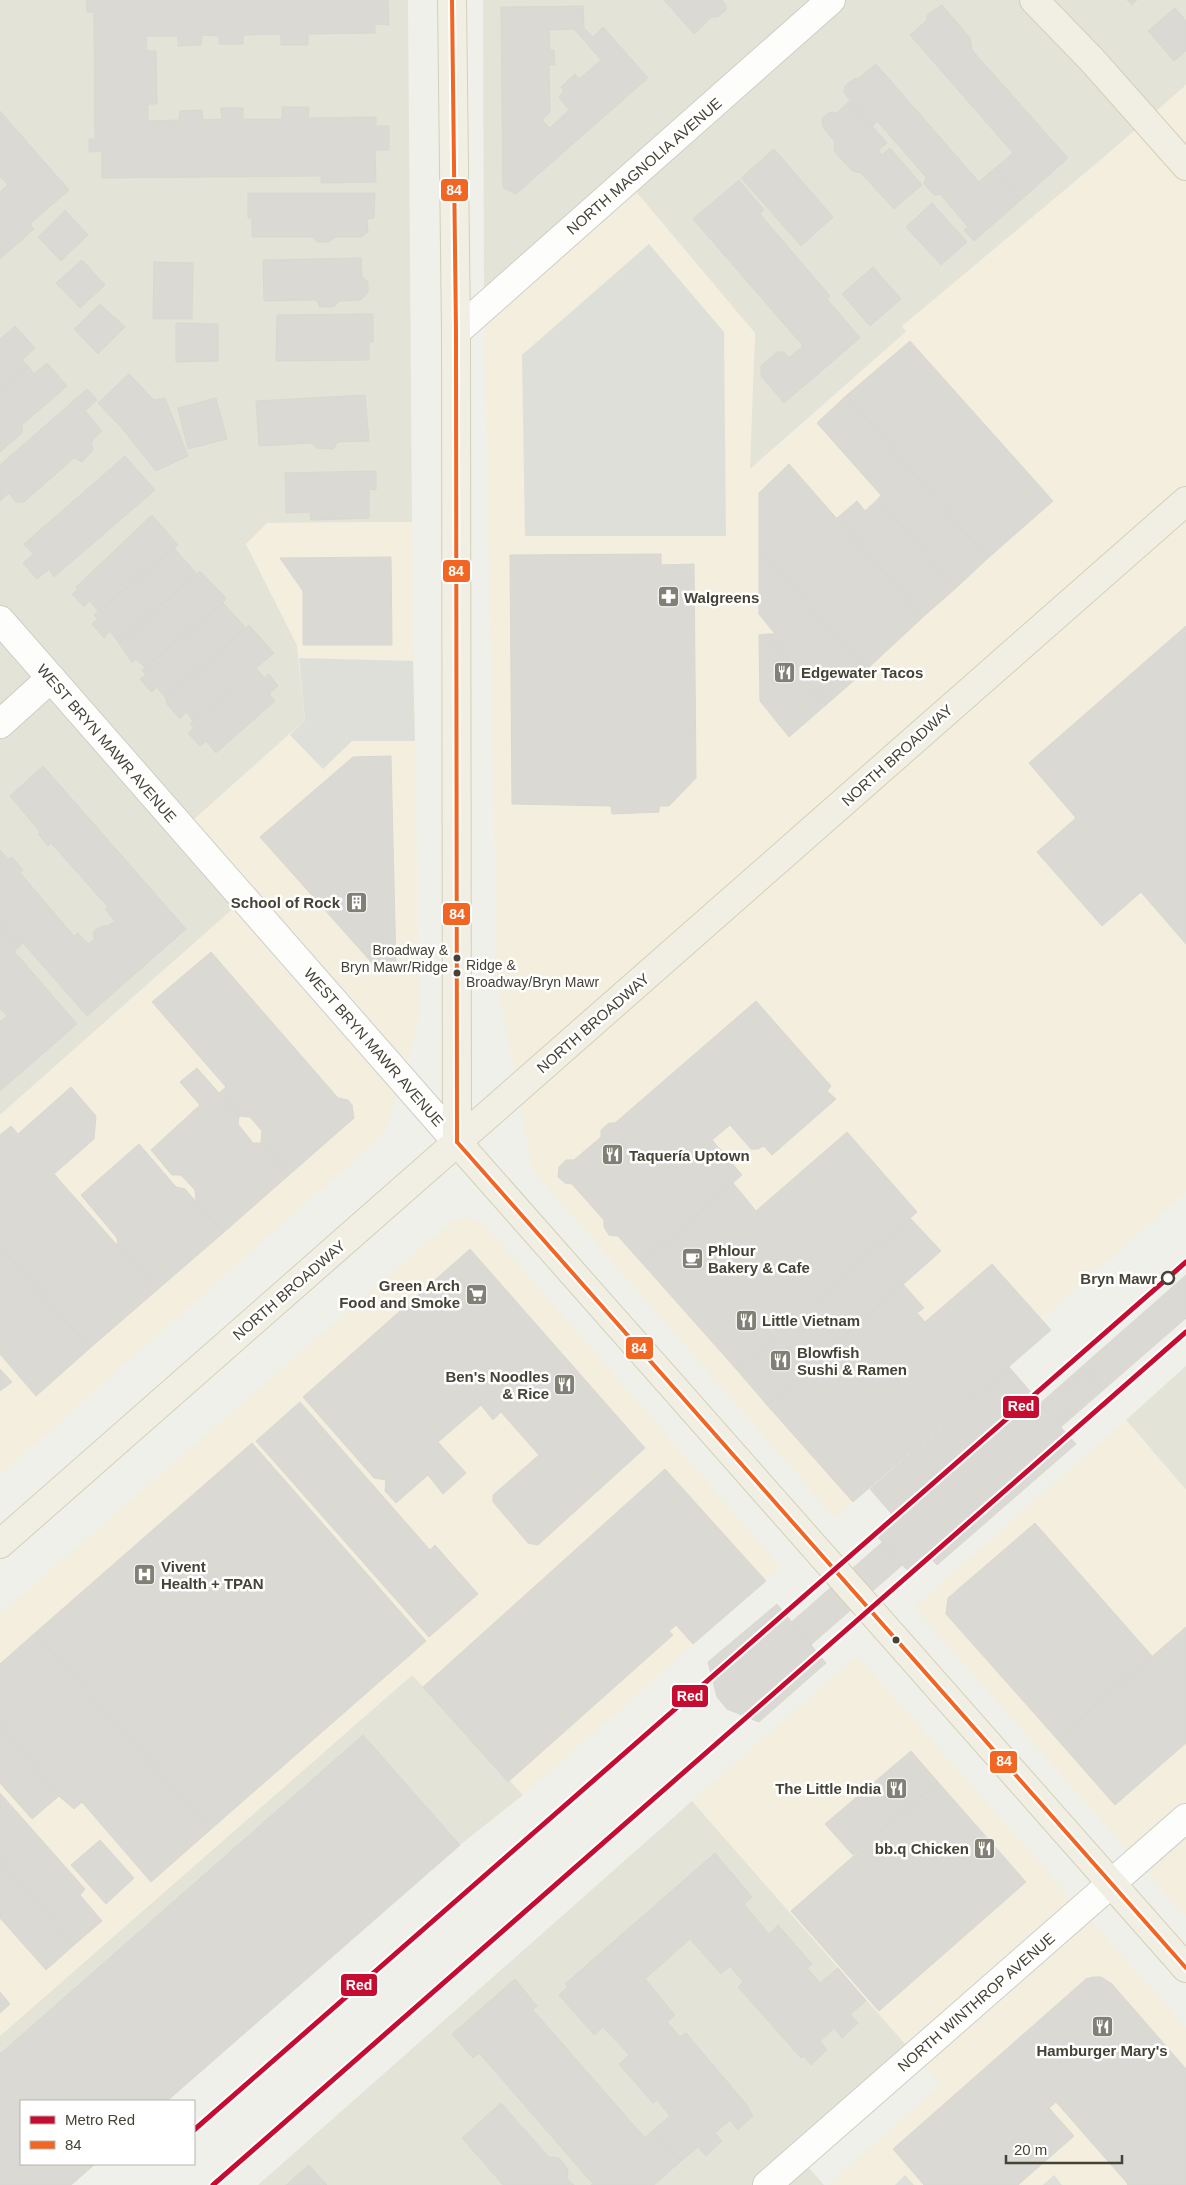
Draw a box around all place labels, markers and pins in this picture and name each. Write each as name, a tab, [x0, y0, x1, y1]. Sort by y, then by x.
pharmacy icon: Walgreens	[656, 585, 680, 609]
place label: Walgreens	[684, 589, 759, 606]
restaurant icon: Edgewater Tacos	[773, 660, 797, 684]
place label: Edgewater Tacos	[801, 664, 923, 681]
building icon: School of Rock	[344, 890, 368, 914]
place label: School of Rock	[231, 894, 341, 911]
place label: Broadway & Bryn Mawr/Ridge	[341, 942, 449, 975]
marker: Broadway & Bryn Mawr/Ridge	[452, 953, 462, 963]
place label: Ridge & Broadway/Bryn Mawr	[466, 957, 599, 990]
marker: Ridge & Broadway/Bryn Mawr	[452, 968, 462, 978]
restaurant icon: Taquería Uptown	[601, 1143, 625, 1167]
place label: Taquería Uptown	[629, 1147, 750, 1164]
place label: Phlour Bakery & Cafe	[708, 1242, 810, 1276]
cafe icon: Phlour Bakery & Cafe	[680, 1247, 704, 1271]
place label: Bryn Mawr	[1080, 1270, 1157, 1287]
marker: Bryn Mawr	[1161, 1271, 1175, 1285]
place label: Green Arch Food and Smoke	[339, 1277, 460, 1311]
supermarket icon: Green Arch Food and Smoke	[464, 1282, 488, 1306]
restaurant icon: Little Vietnam	[734, 1308, 758, 1332]
place label: Little Vietnam	[762, 1312, 860, 1329]
place label: Blowfish Sushi & Ramen	[797, 1344, 907, 1378]
restaurant icon: Blowfish Sushi & Ramen	[769, 1349, 793, 1373]
place label: Ben's Noodles & Rice	[445, 1368, 549, 1402]
restaurant icon: Ben's Noodles & Rice	[553, 1373, 577, 1397]
place label: Vivent Health + TPAN	[161, 1558, 264, 1592]
hospital icon: Vivent Health + TPAN	[133, 1563, 157, 1587]
unlabelled marker	[891, 1635, 901, 1645]
restaurant icon: The Little India	[885, 1776, 909, 1800]
place label: The Little India	[775, 1780, 882, 1797]
restaurant icon: bb.q Chicken	[973, 1836, 997, 1860]
place label: bb.q Chicken	[875, 1840, 969, 1857]
restaurant icon: Hamburger Mary's	[1090, 2015, 1114, 2039]
place label: Hamburger Mary's	[1036, 2042, 1168, 2059]

